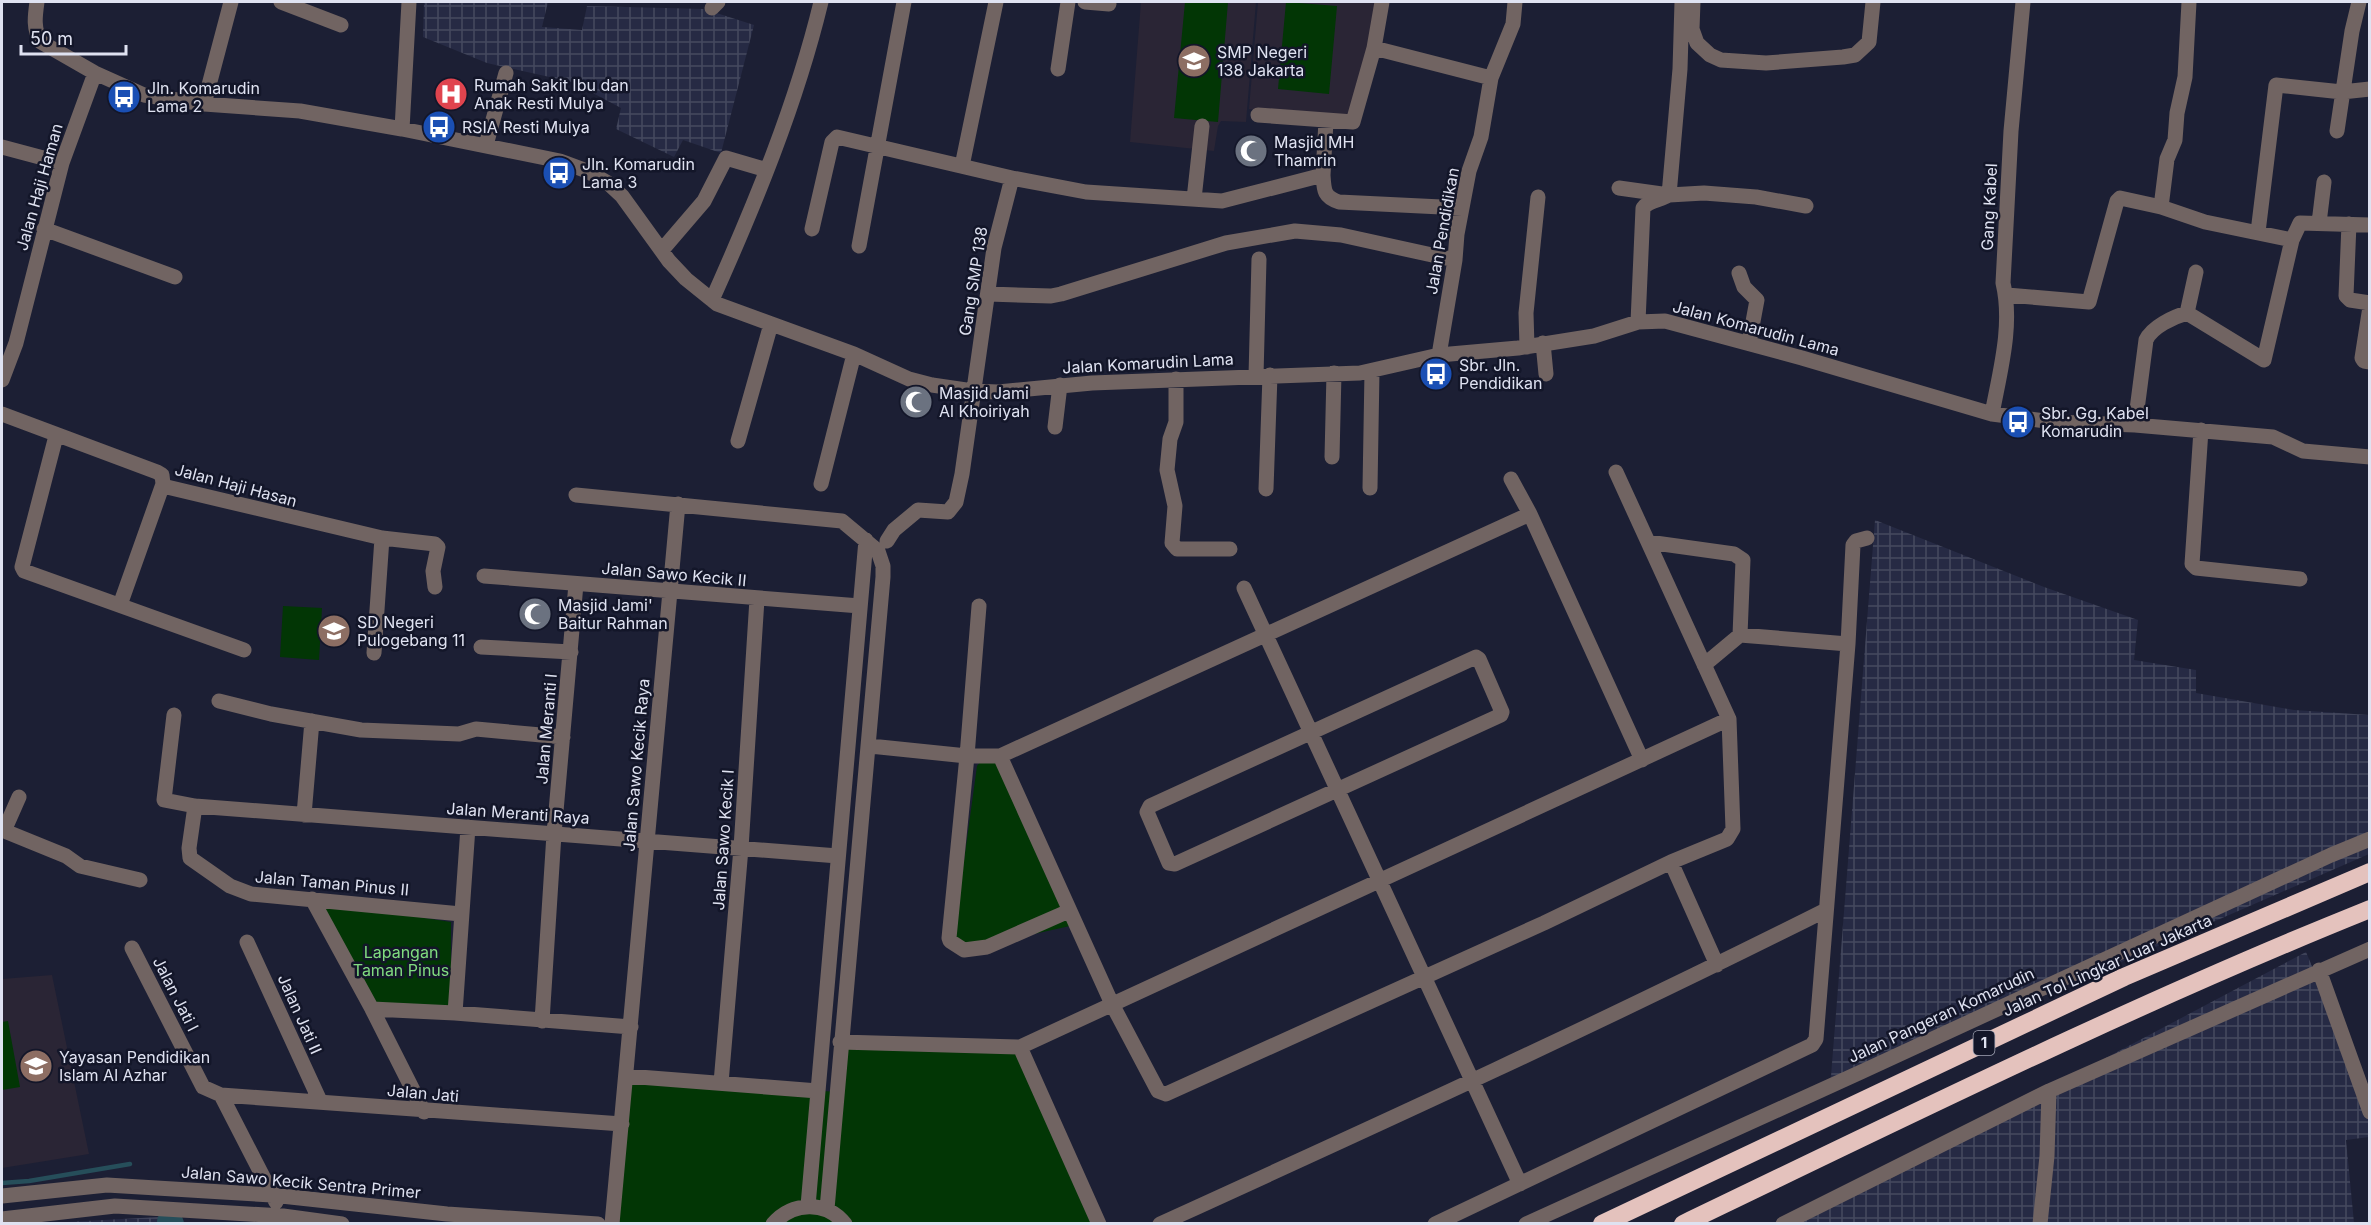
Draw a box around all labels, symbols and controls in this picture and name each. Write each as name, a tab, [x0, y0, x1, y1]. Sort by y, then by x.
scale bar	[21, 18, 126, 56]
text: 50 m	[30, 28, 73, 49]
place label: SMP Negeri 138 Jakarta	[1217, 42, 1307, 80]
school or university icon: SMP Negeri 138 Jakarta	[1176, 43, 1212, 79]
place label: Rumah Sakit Ibu dan Anak Resti Mulya	[474, 75, 629, 113]
hospital icon: Rumah Sakit Ibu dan Anak Resti Mulya	[433, 76, 469, 112]
place label: Jln. Komarudin Lama 2	[147, 78, 260, 116]
bus stop icon: Jln. Komarudin Lama 2	[106, 79, 142, 115]
bus stop icon: RSIA Resti Mulya	[421, 109, 457, 145]
place label: RSIA Resti Mulya	[462, 117, 590, 137]
street label: Jalan Haji Haman	[11, 121, 67, 253]
place label: Masjid MH Thamrin	[1274, 132, 1354, 170]
mosque icon: Masjid MH Thamrin	[1233, 133, 1269, 169]
place label: Jln. Komarudin Lama 3	[582, 154, 695, 192]
bus stop icon: Jln. Komarudin Lama 3	[541, 155, 577, 191]
street label: Gang Kabel	[1977, 163, 2001, 251]
street label: Jalan Pendidikan	[1421, 166, 1463, 296]
street label: Gang SMP 138	[954, 225, 992, 337]
street label: Jalan Komarudin Lama	[1670, 296, 1842, 360]
street label: Jalan Komarudin Lama	[1062, 349, 1234, 377]
place label: Sbr. Jln. Pendidikan	[1459, 355, 1542, 393]
bus stop icon: Sbr. Jln. Pendidikan	[1418, 356, 1454, 392]
place label: Masjid Jami Al Khoiriyah	[939, 383, 1030, 421]
mosque icon: Masjid Jami Al Khoiriyah	[898, 384, 934, 420]
place label: Sbr. Gg. Kabel Komarudin	[2041, 403, 2149, 441]
bus stop icon: Sbr. Gg. Kabel Komarudin	[2000, 404, 2036, 440]
street label: Jalan Haji Hasan	[173, 459, 299, 511]
street label: Jalan Sawo Kecik II	[601, 558, 747, 590]
place label: Masjid Jami' Baitur Rahman	[558, 595, 668, 633]
mosque icon: Masjid Jami' Baitur Rahman	[517, 596, 553, 632]
place label: SD Negeri Pulogebang 11	[357, 612, 465, 650]
school or university icon: SD Negeri Pulogebang 11	[316, 613, 352, 649]
street label: Jalan Meranti I	[531, 673, 561, 785]
street label: Jalan Sawo Kecik Raya	[618, 678, 654, 852]
street label: Jalan Sawo Kecik I	[708, 769, 738, 911]
street label: Jalan Meranti Raya	[446, 798, 590, 828]
street label: Jalan Taman Pinus II	[254, 866, 410, 900]
street label: Jalan Tol Lingkar Luar Jakarta	[1999, 910, 2215, 1020]
park label: Lapangan Taman Pinus	[353, 942, 449, 980]
street label: Jalan Jati I	[149, 953, 203, 1035]
street label: Jalan Pangeran Komarudin	[1845, 963, 2037, 1067]
street label: Jalan Jati II	[274, 971, 326, 1057]
road number: 1	[1974, 1031, 1994, 1055]
place label: Yayasan Pendidikan Islam Al Azhar	[59, 1047, 210, 1085]
school or university icon: Yayasan Pendidikan Islam Al Azhar	[18, 1048, 54, 1084]
street label: Jalan Jati	[386, 1080, 460, 1106]
street label: Jalan Sawo Kecik Sentra Primer	[180, 1162, 422, 1202]

